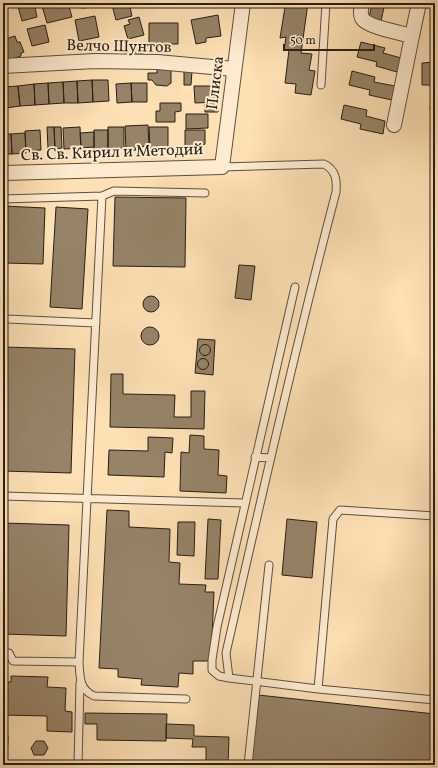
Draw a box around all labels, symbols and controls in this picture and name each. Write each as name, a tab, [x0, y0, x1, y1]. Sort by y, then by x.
scale bar	[284, 26, 374, 52]
text: 50 m	[290, 33, 316, 49]
street label: Велчо Шунтов	[66, 35, 172, 59]
street label: Плиска	[202, 55, 230, 111]
street label: Св. Св. Кирил и Методий	[21, 139, 204, 167]

